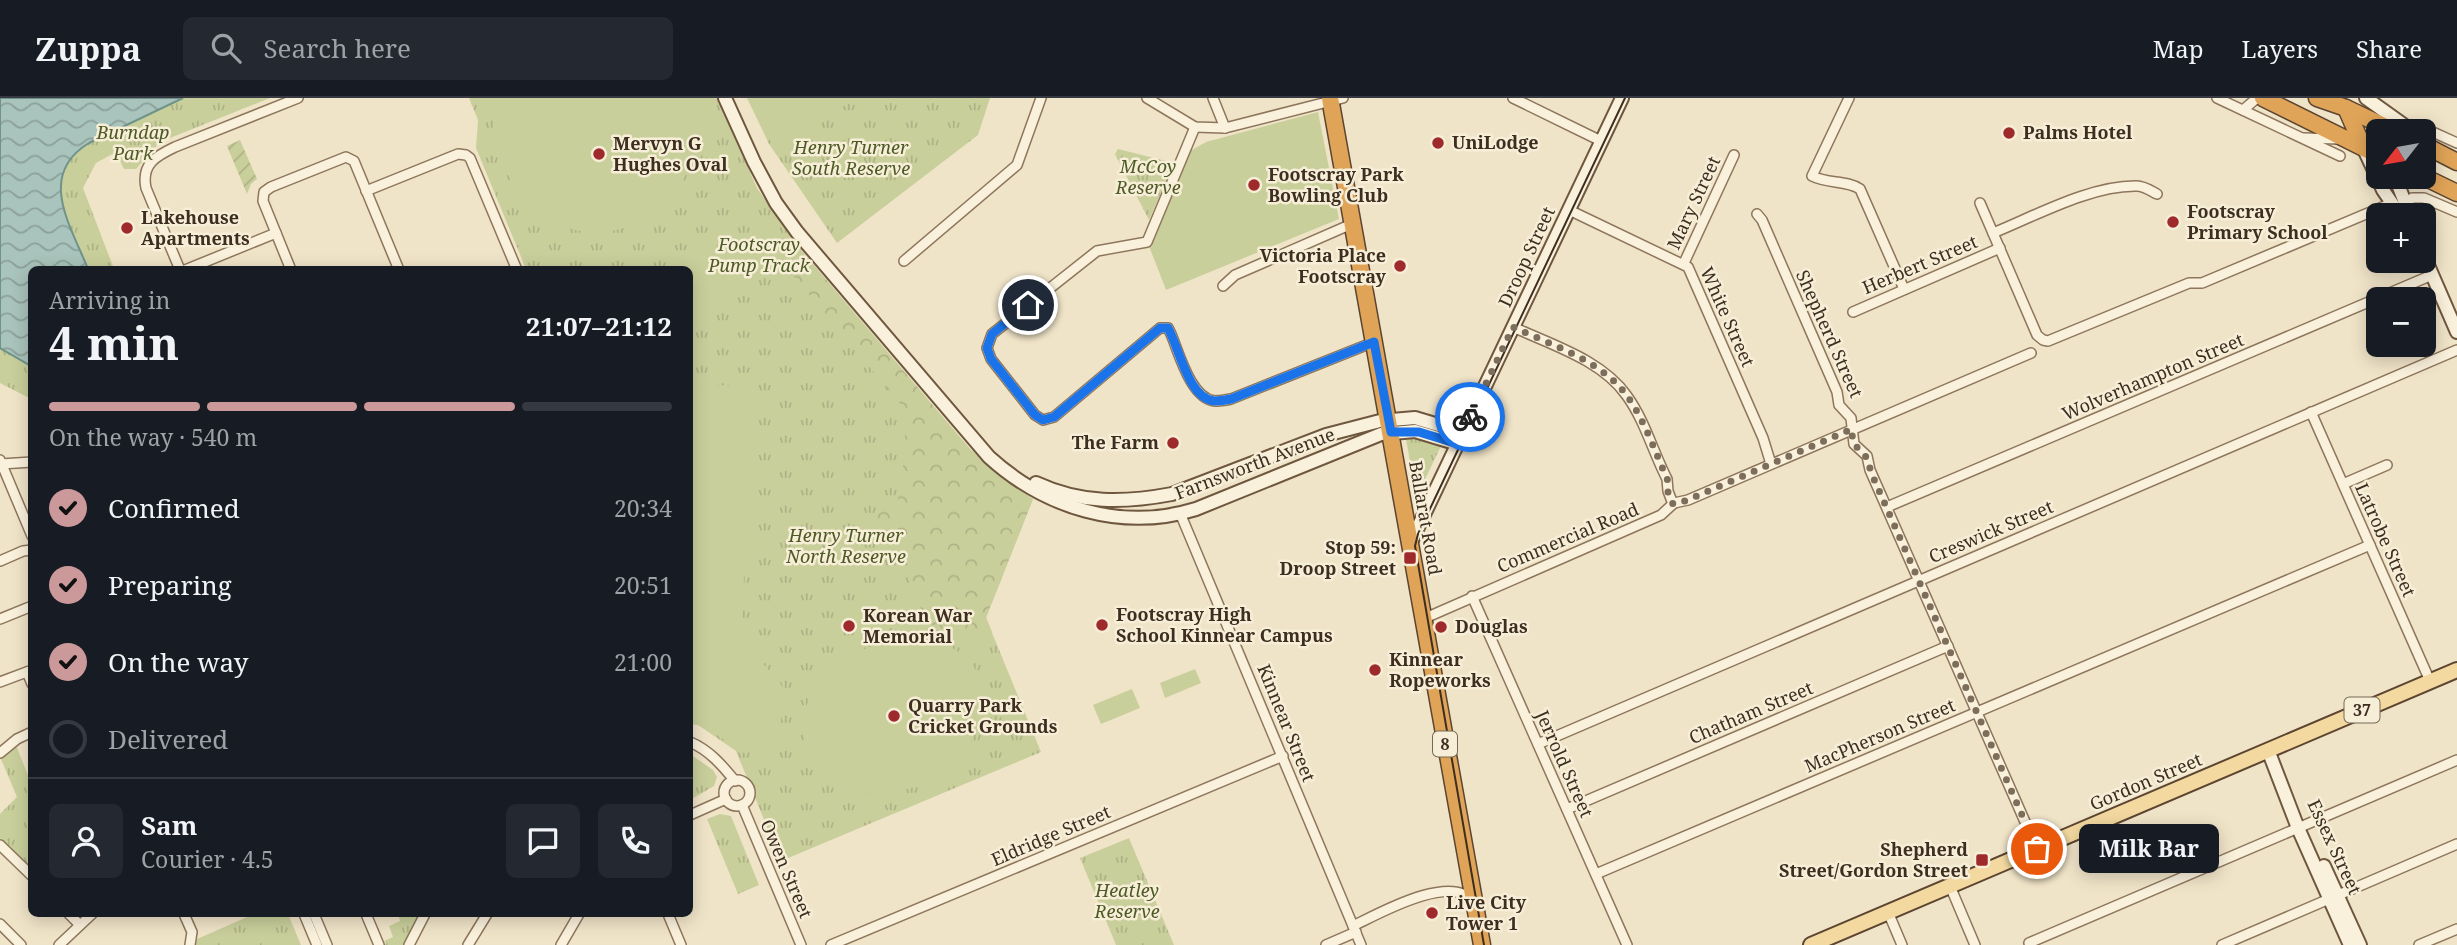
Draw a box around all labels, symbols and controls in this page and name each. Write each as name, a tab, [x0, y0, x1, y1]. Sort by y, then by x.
search box	[183, 17, 673, 80]
text: Zuppa	[35, 26, 141, 71]
icon: search	[207, 29, 245, 67]
text: Search here	[263, 30, 411, 66]
text: Map	[2153, 32, 2204, 65]
text: Layers	[2242, 32, 2318, 65]
text: Share	[2356, 32, 2422, 65]
north arrow	[2366, 119, 2436, 189]
map controls	[2366, 119, 2436, 357]
park label: Burndap Park	[96, 120, 170, 165]
place label: Palms Hotel	[2023, 120, 2133, 144]
marker: Palms Hotel	[2001, 125, 2017, 141]
place label: UniLodge	[1452, 130, 1539, 154]
place label: Mervyn G Hughes Oval	[613, 131, 728, 176]
park label: Henry Turner South Reserve	[792, 135, 910, 180]
marker: UniLodge	[1430, 135, 1446, 151]
marker: Mervyn G Hughes Oval	[591, 146, 607, 162]
street label: Mary Street	[1661, 152, 1725, 253]
park label: McCoy Reserve	[1114, 154, 1181, 199]
place label: Footscray Park Bowling Club	[1268, 162, 1404, 207]
marker: Footscray Park Bowling Club	[1246, 177, 1262, 193]
place label: Footscray Primary School	[2187, 199, 2328, 244]
street label: Droop Street	[1492, 202, 1560, 311]
button: +	[2366, 203, 2436, 273]
place label: Lakehouse Apartments	[141, 205, 250, 250]
marker: Footscray Primary School	[2165, 214, 2181, 230]
marker: Lakehouse Apartments	[119, 220, 135, 236]
street label: Herbert Street	[1858, 229, 1981, 299]
park label: Footscray Pump Track	[707, 232, 811, 277]
place label: Victoria Place Footscray	[1260, 243, 1387, 288]
marker: Victoria Place Footscray	[1392, 258, 1408, 274]
street label: White Street	[1695, 263, 1761, 370]
street label: Shepherd Street	[1791, 266, 1869, 401]
pin	[998, 275, 1058, 335]
text: Arriving in	[49, 284, 170, 316]
icon: home	[1009, 286, 1047, 324]
button: −	[2366, 287, 2436, 357]
text: 21:07–21:12	[526, 308, 672, 344]
text: 4 min	[49, 311, 179, 373]
street label: Wolverhampton Street	[2058, 327, 2247, 425]
courier	[1435, 382, 1505, 452]
icon: bike	[1451, 398, 1489, 436]
text: On the way · 540 m	[49, 421, 257, 453]
street label: Farnsworth Avenue	[1171, 422, 1338, 505]
place label: The Farm	[1072, 430, 1159, 454]
marker: The Farm	[1165, 435, 1181, 451]
street label: Ballarat Road	[1404, 459, 1448, 577]
street label: Latrobe Street	[2350, 479, 2422, 600]
icon: check	[49, 489, 87, 527]
text: Confirmed	[108, 490, 240, 526]
text: 20:34	[614, 492, 672, 524]
street label: Creswick Street	[1925, 494, 2056, 568]
street label: Commercial Road	[1493, 496, 1642, 578]
park label: Henry Turner North Reserve	[785, 523, 906, 568]
place label: Stop 59: Droop Street	[1279, 535, 1396, 580]
marker: Stop 59: Droop Street	[1402, 550, 1418, 566]
icon: check	[49, 566, 87, 604]
text: Preparing	[108, 567, 232, 603]
text: 20:51	[614, 569, 672, 601]
place label: Footscray High School Kinnear Campus	[1116, 602, 1333, 647]
place label: Korean War Memorial	[863, 603, 973, 648]
place label: Douglas	[1455, 614, 1528, 638]
marker: Footscray High School Kinnear Campus	[1094, 617, 1110, 633]
marker: Korean War Memorial	[841, 618, 857, 634]
marker: Douglas	[1433, 619, 1449, 635]
icon: check	[49, 643, 87, 681]
text: On the way	[108, 644, 248, 680]
text: 21:00	[614, 646, 672, 678]
place label: Kinnear Ropeworks	[1389, 647, 1491, 692]
street label: Kinnear Street	[1252, 660, 1321, 785]
marker: Kinnear Ropeworks	[1367, 662, 1383, 678]
street label: Chatham Street	[1685, 675, 1816, 749]
place label: Quarry Park Cricket Grounds	[908, 693, 1058, 738]
street label: MacPherson Street	[1801, 693, 1959, 778]
road number: 37	[2344, 698, 2380, 722]
street label: Jerrold Street	[1530, 705, 1599, 821]
marker: Quarry Park Cricket Grounds	[886, 708, 902, 724]
text: Delivered	[108, 721, 228, 757]
road number: 8	[1433, 732, 1457, 757]
street label: Gordon Street	[2086, 747, 2205, 816]
street label: Essex Street	[2302, 795, 2367, 898]
street label: Eldridge Street	[987, 799, 1114, 871]
button: person	[49, 804, 123, 878]
button: chat	[506, 804, 580, 878]
button: phone	[598, 804, 672, 878]
text: Sam	[141, 807, 197, 843]
street label: Owen Street	[755, 816, 818, 922]
pin	[2007, 819, 2067, 879]
callout: Milk Bar	[2079, 824, 2219, 874]
icon: bag	[2018, 830, 2056, 868]
text: Milk Bar	[2099, 832, 2199, 864]
place label: Shepherd Street/Gordon Street	[1779, 837, 1968, 882]
text: Courier · 4.5	[141, 843, 274, 875]
marker: Shepherd Street/Gordon Street	[1974, 852, 1990, 868]
park label: Heatley Reserve	[1093, 878, 1160, 923]
place label: Live City Tower 1	[1446, 890, 1527, 935]
marker: Live City Tower 1	[1424, 905, 1440, 921]

